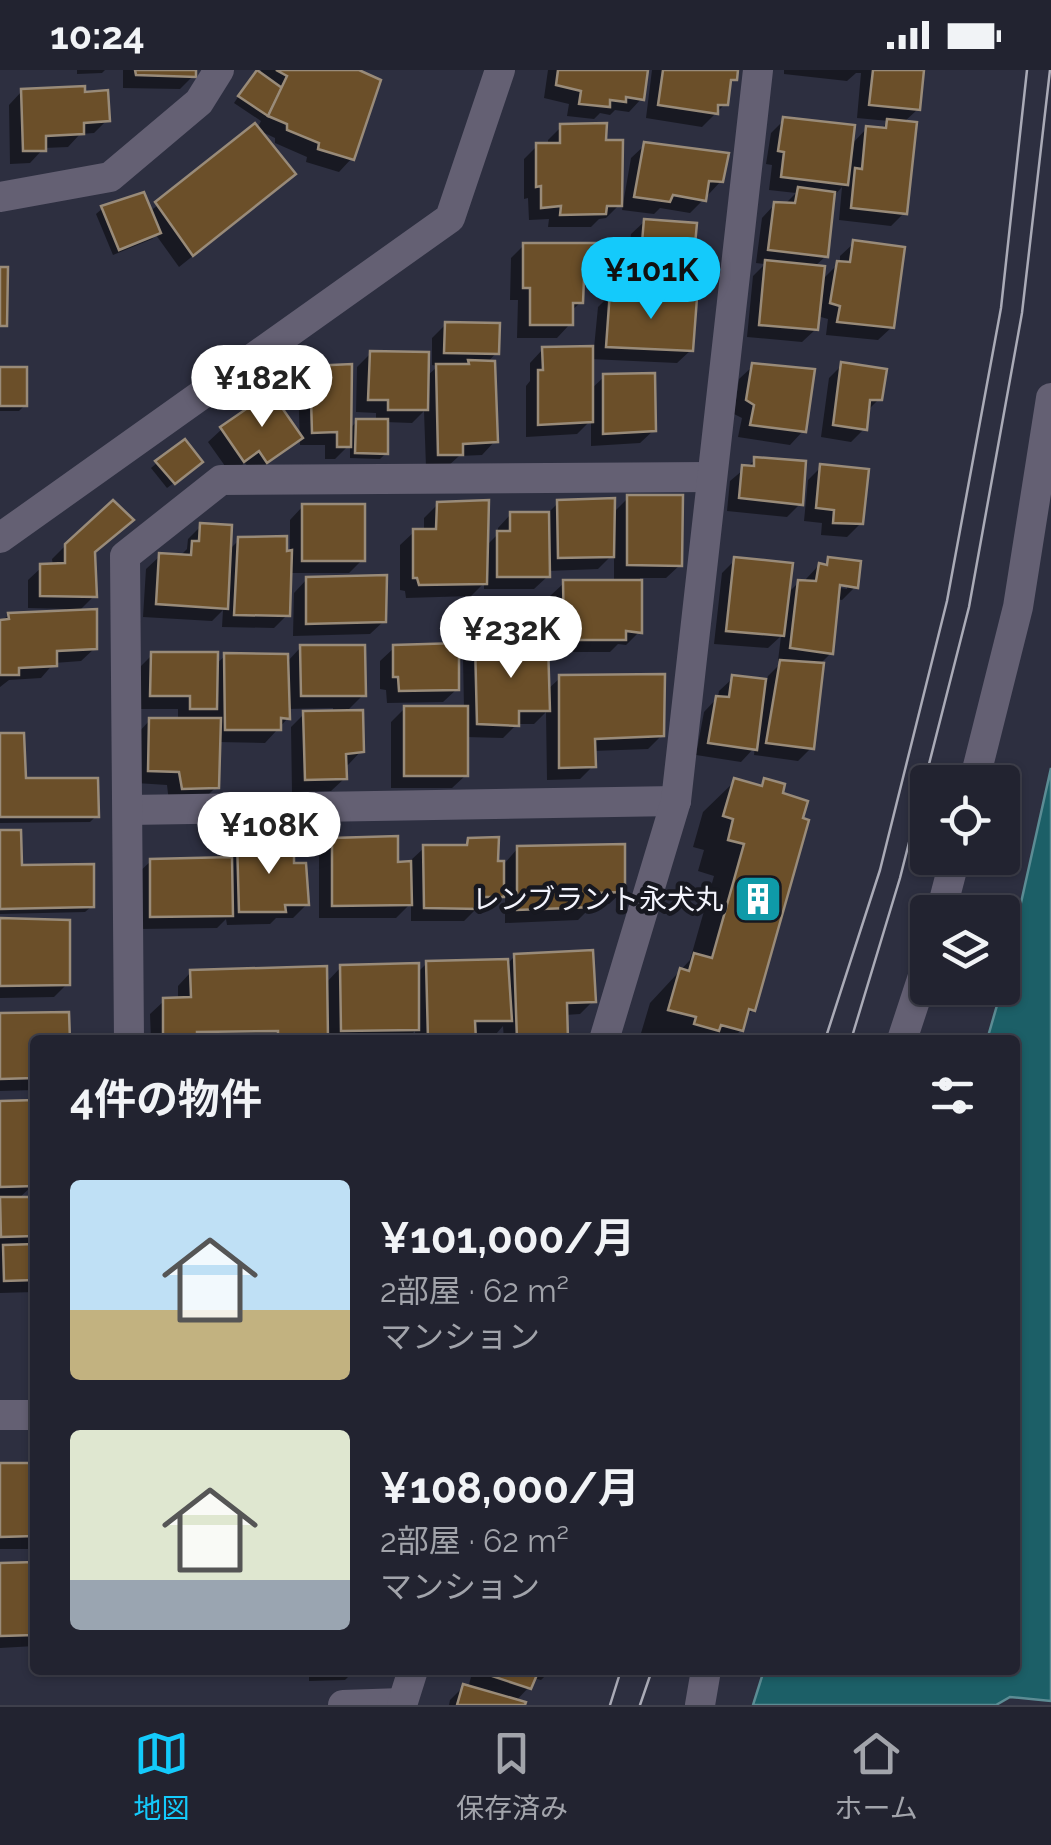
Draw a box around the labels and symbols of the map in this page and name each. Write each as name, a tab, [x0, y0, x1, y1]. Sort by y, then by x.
pin: ¥101K	[581, 237, 721, 322]
pin: ¥182K	[192, 345, 332, 430]
pin: ¥232K	[441, 596, 581, 681]
pin: ¥108K	[199, 792, 339, 877]
building icon: レンブラント永犬丸	[732, 873, 784, 925]
place label: レンブラント永犬丸	[472, 883, 723, 916]

